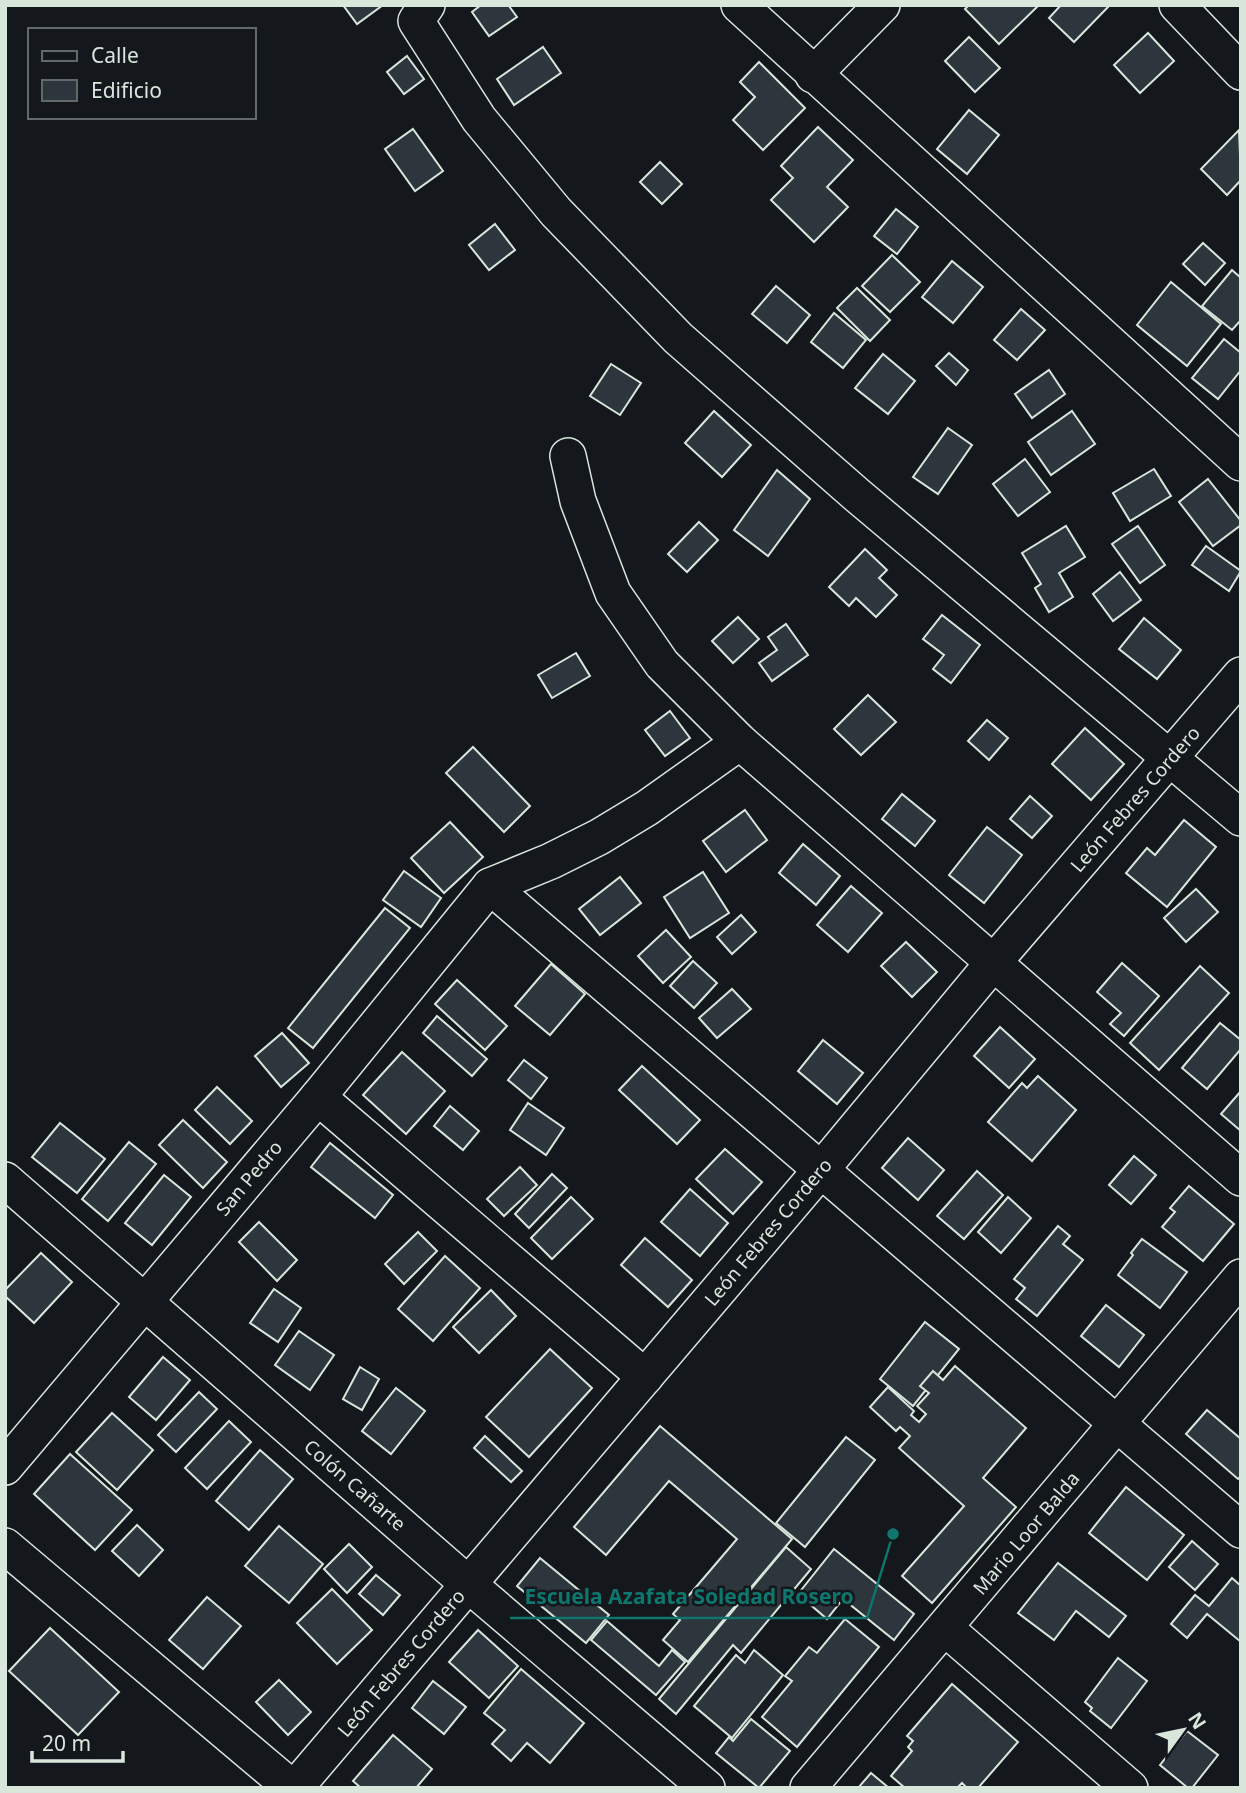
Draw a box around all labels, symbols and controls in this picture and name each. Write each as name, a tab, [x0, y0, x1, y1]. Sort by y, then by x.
legend	[28, 28, 256, 119]
text: Calle	[91, 41, 139, 69]
text: Edificio	[91, 76, 162, 104]
street label: León Febres Cordero	[1064, 720, 1206, 878]
street label: San Pedro	[210, 1135, 288, 1221]
street label: León Febres Cordero	[698, 1153, 838, 1311]
street label: Colón Cañarte	[299, 1434, 411, 1536]
street label: Mario Loor Balda	[967, 1466, 1085, 1600]
callout: Escuela Azafata Soledad Rosero	[510, 1576, 867, 1618]
text: Escuela Azafata Soledad Rosero	[524, 1582, 854, 1610]
street label: León Febres Cordero	[331, 1584, 471, 1742]
north arrow	[1148, 1695, 1218, 1765]
text: N	[1182, 1707, 1212, 1734]
scale bar	[32, 1720, 122, 1764]
text: 20 m	[42, 1729, 91, 1757]

